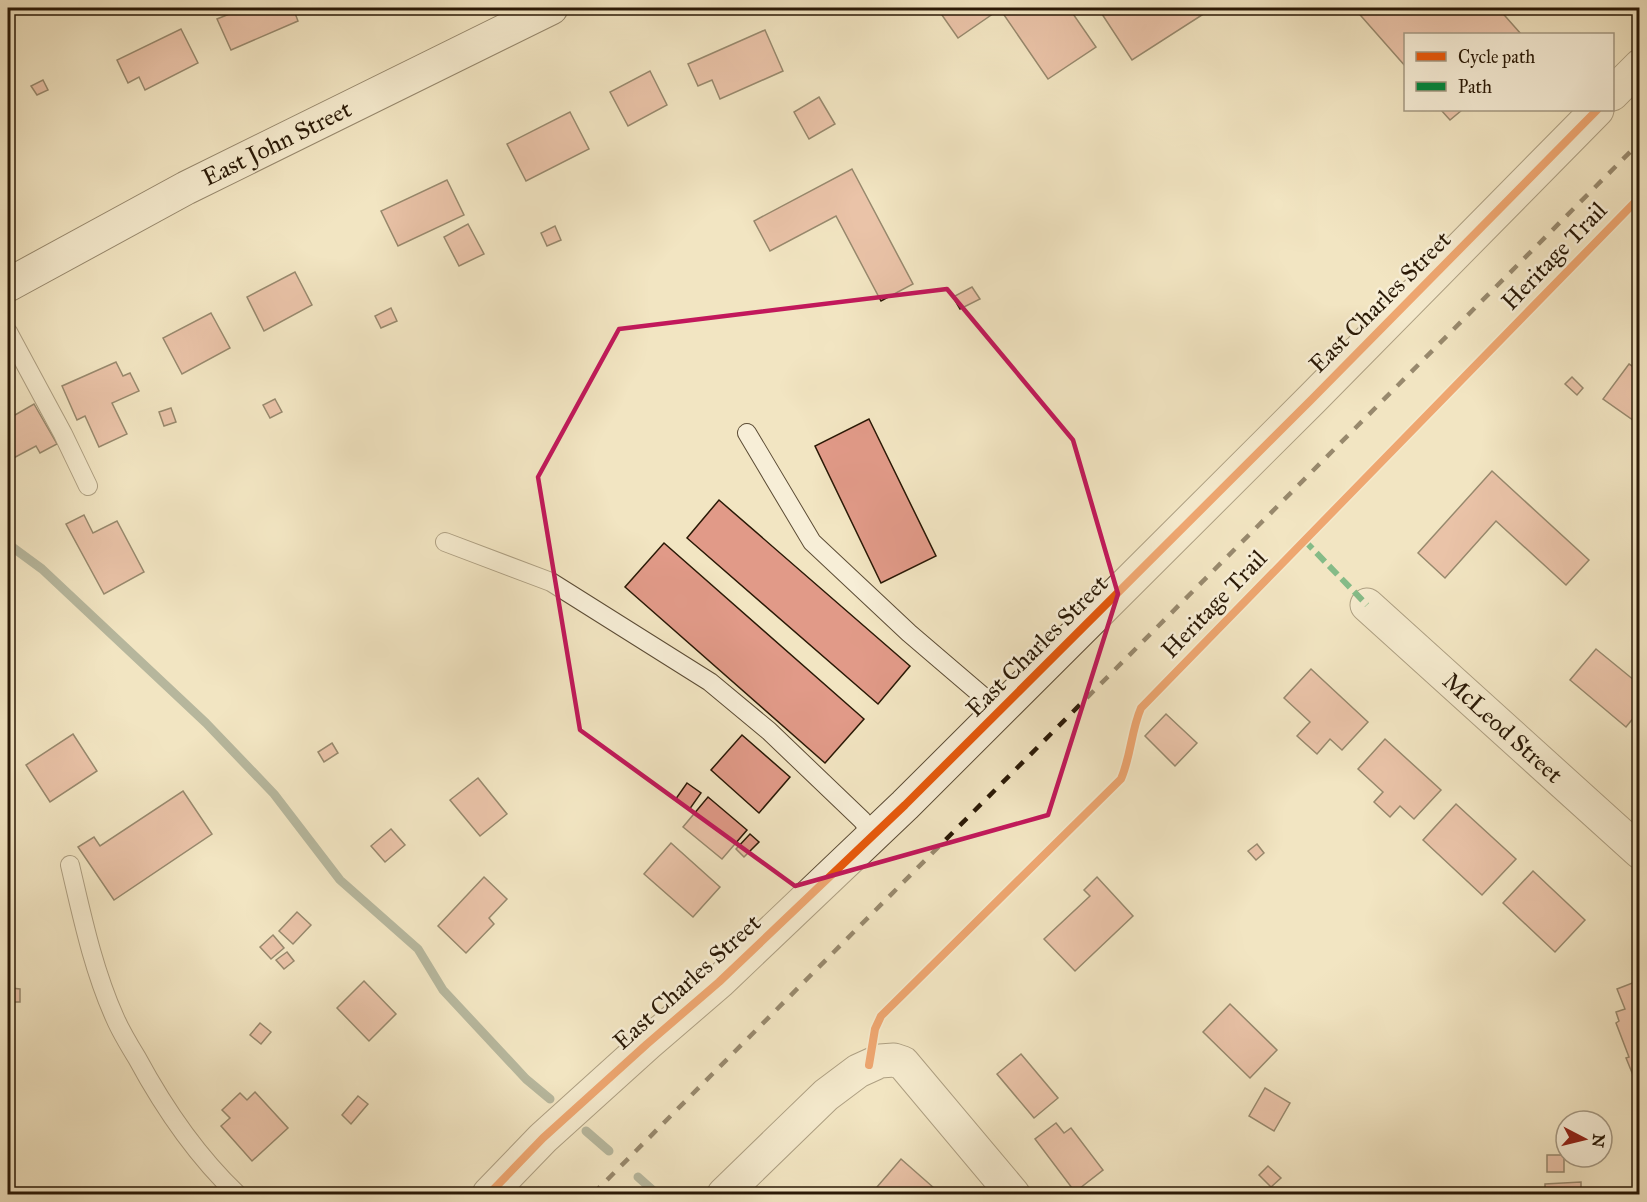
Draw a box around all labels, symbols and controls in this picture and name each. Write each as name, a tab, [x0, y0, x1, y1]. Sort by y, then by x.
legend	[1404, 33, 1614, 111]
text: Cycle path	[1458, 46, 1535, 68]
text: Path	[1458, 76, 1492, 98]
street label: East John Street	[197, 94, 357, 193]
street label: Heritage Trail	[1495, 195, 1613, 316]
street label: East Charles Street	[1303, 224, 1458, 379]
street label: Heritage Trail	[1155, 543, 1273, 664]
street label: East Charles Street	[960, 568, 1115, 723]
street label: McLeod Street	[1436, 666, 1569, 790]
street label: East Charles Street	[607, 907, 767, 1056]
north arrow	[1554, 1109, 1614, 1169]
text: N	[1588, 1133, 1609, 1149]

